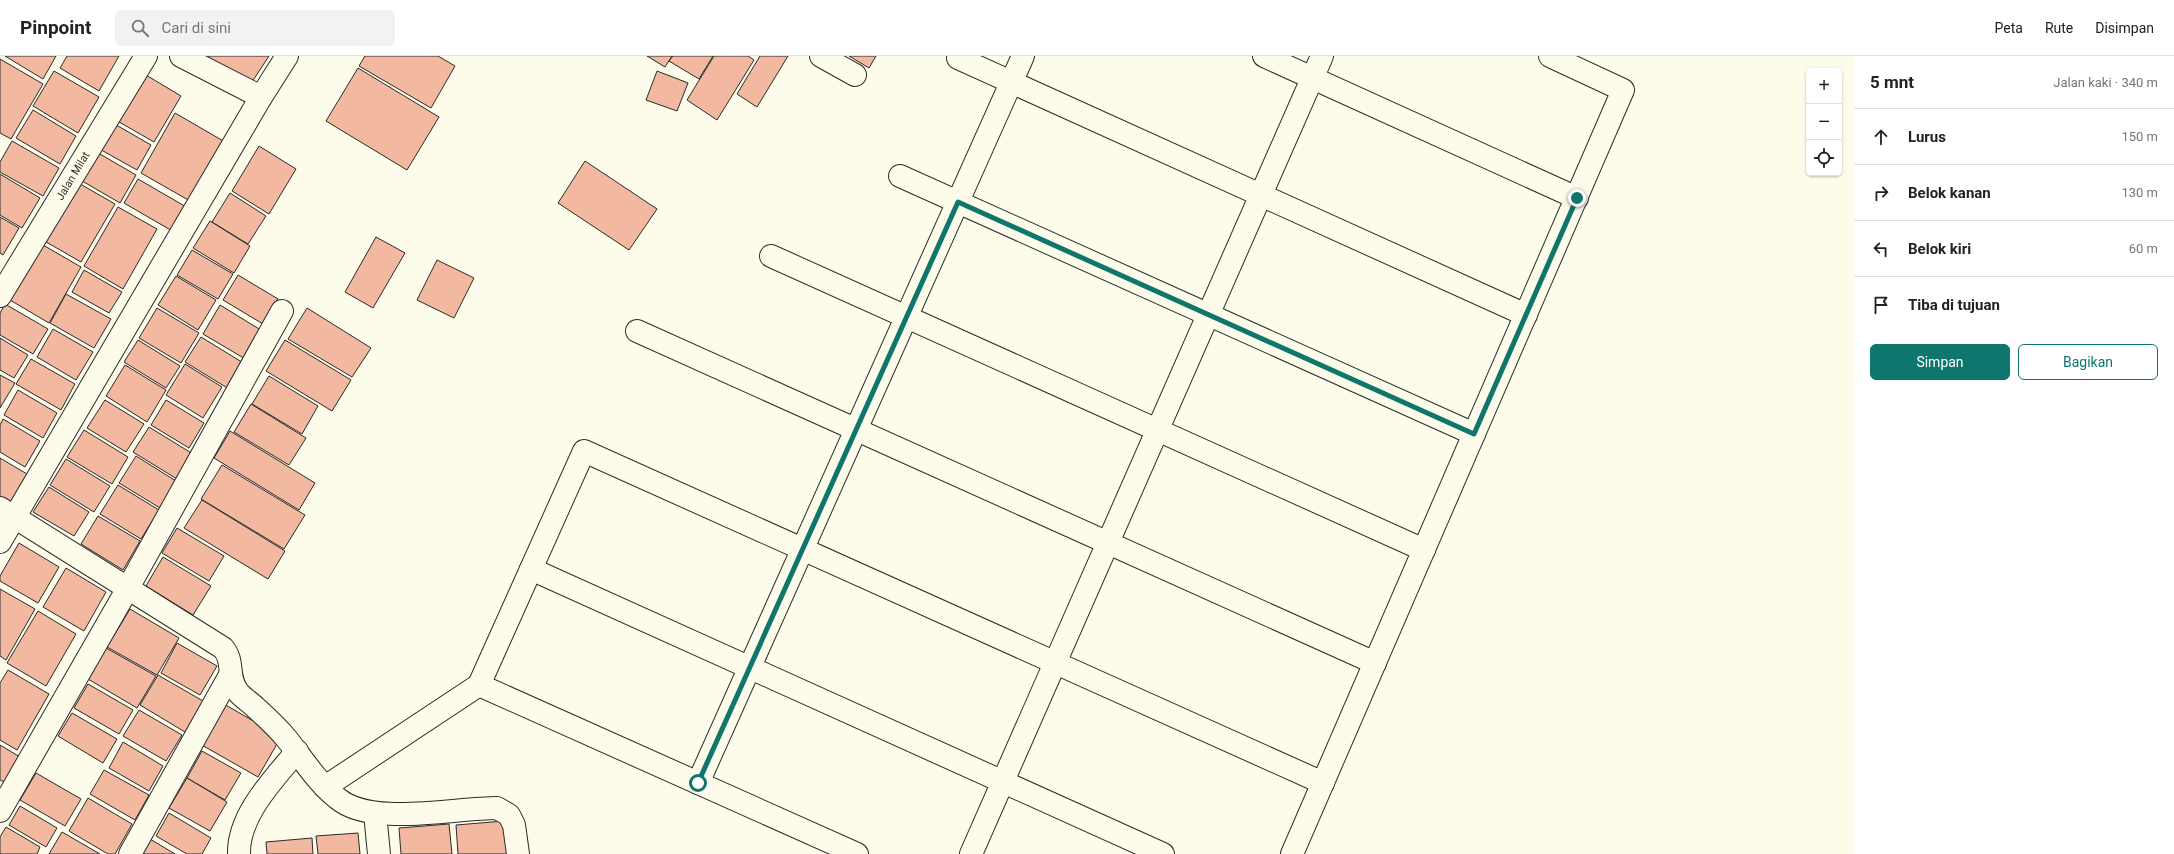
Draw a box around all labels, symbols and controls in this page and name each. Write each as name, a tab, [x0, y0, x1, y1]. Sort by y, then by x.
search box	[115, 10, 395, 46]
text: Pinpoint	[20, 16, 91, 39]
icon: search	[129, 17, 151, 39]
text: Cari di sini	[161, 19, 231, 37]
text: Peta	[1995, 20, 2023, 36]
text: Rute	[2045, 20, 2073, 36]
text: Disimpan	[2095, 20, 2154, 36]
map controls	[1806, 68, 1842, 176]
button: +	[1806, 68, 1842, 104]
text: 5 mnt	[1870, 72, 1914, 92]
text: Jalan kaki · 340 m	[2053, 75, 2158, 90]
button: −	[1806, 104, 1842, 140]
icon: ahead	[1870, 126, 1892, 148]
text: Lurus	[1908, 128, 1946, 146]
text: 150 m	[2121, 129, 2158, 144]
button: locate	[1806, 140, 1842, 176]
street label: Jalan Milat	[54, 149, 93, 203]
icon: right	[1870, 182, 1892, 204]
text: Belok kanan	[1908, 184, 1991, 202]
text: 130 m	[2121, 185, 2158, 200]
route end	[1568, 189, 1586, 207]
icon: left	[1870, 238, 1892, 260]
text: Belok kiri	[1908, 240, 1971, 258]
text: 60 m	[2129, 241, 2158, 256]
icon: arrive	[1870, 294, 1892, 316]
text: Tiba di tujuan	[1908, 296, 2000, 314]
button: Simpan	[1870, 344, 2010, 380]
button: Bagikan	[2018, 344, 2158, 380]
route start	[689, 774, 707, 792]

